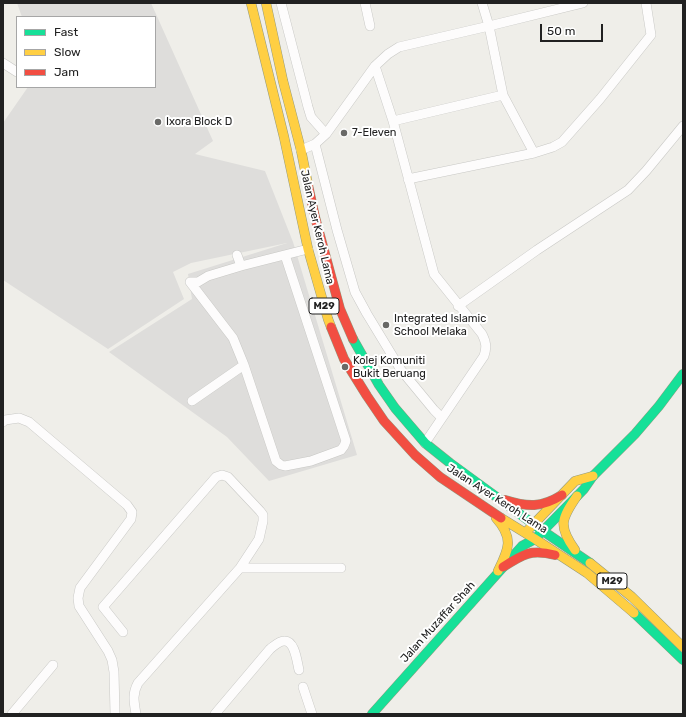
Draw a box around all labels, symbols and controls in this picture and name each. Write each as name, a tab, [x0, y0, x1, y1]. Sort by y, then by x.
legend	[16, 16, 156, 88]
scale bar	[542, 16, 605, 42]
text: 50 m	[547, 24, 575, 38]
text: Fast	[54, 25, 78, 39]
text: Slow	[54, 45, 81, 59]
text: Jam	[54, 65, 79, 79]
place label: Ixora Block D	[166, 115, 232, 129]
marker: Ixora Block D	[153, 117, 163, 127]
place label: 7-Eleven	[352, 126, 397, 140]
marker: 7-Eleven	[339, 128, 349, 138]
street label: Jalan Ayer Keroh Lama	[297, 168, 337, 286]
road number: M29	[309, 298, 339, 314]
place label: Integrated Islamic School Melaka	[394, 312, 486, 338]
marker: Integrated Islamic School Melaka	[381, 320, 391, 330]
place label: Kolej Komuniti Bukit Beruang	[353, 354, 426, 380]
marker: Kolej Komuniti Bukit Beruang	[340, 362, 350, 372]
street label: Jalan Ayer Keroh Lama	[444, 462, 550, 536]
road number: M29	[597, 573, 627, 589]
street label: Jalan Muzaffar Shah	[398, 579, 478, 665]

